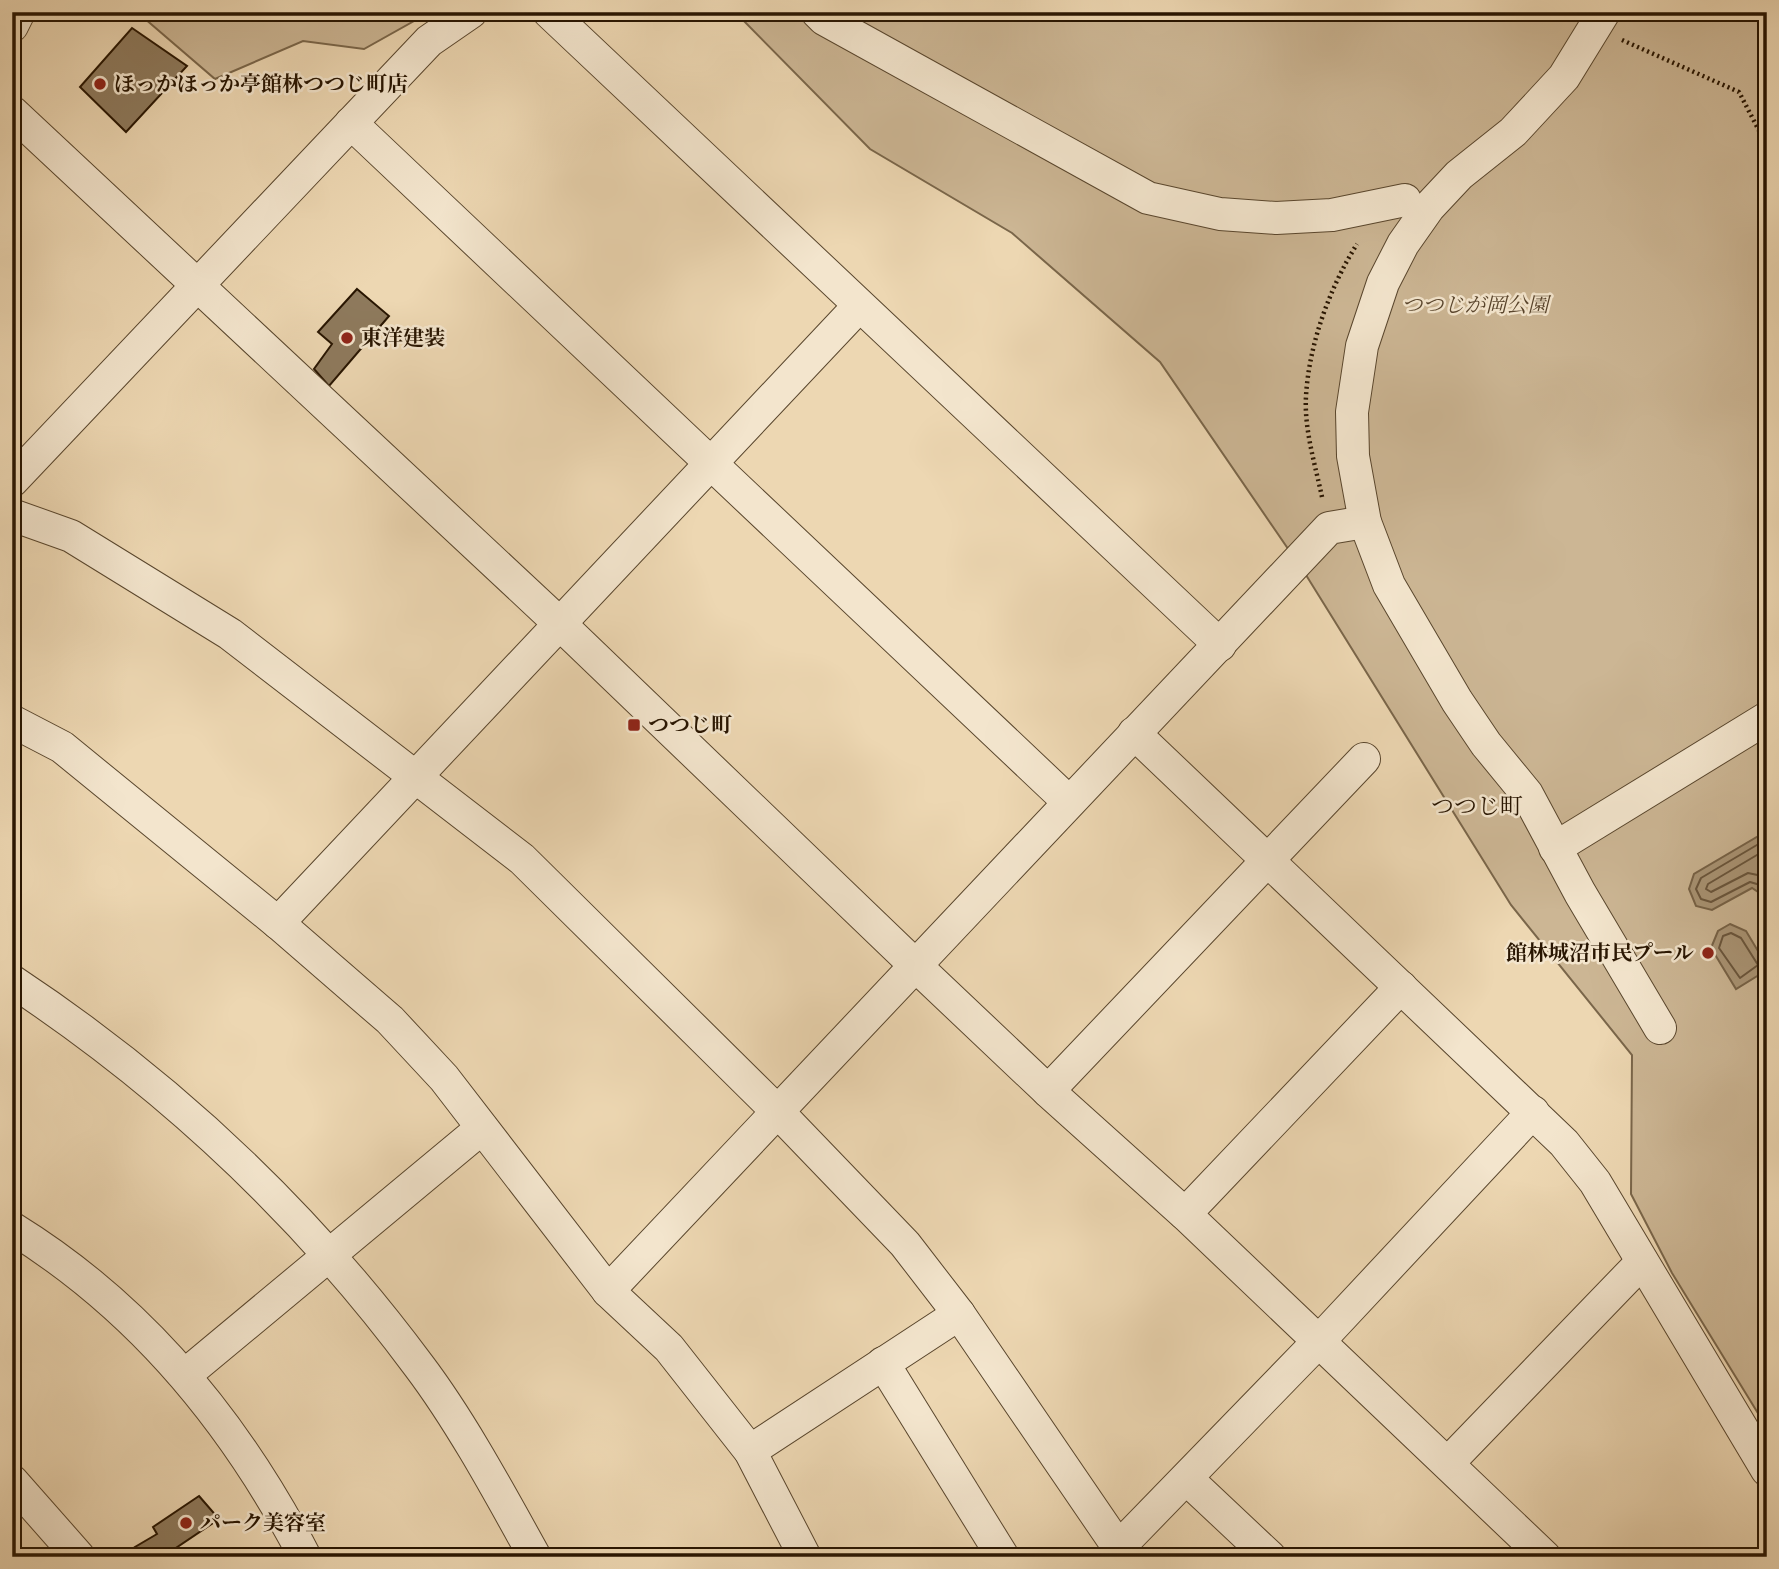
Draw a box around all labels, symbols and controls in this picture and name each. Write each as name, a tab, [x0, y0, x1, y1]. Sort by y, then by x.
place label: ほっかほっか亭館林つつじ町店	[114, 71, 408, 97]
marker: ほっかほっか亭館林つつじ町店	[92, 76, 108, 92]
park label: つつじが岡公園	[1402, 292, 1551, 318]
place label: 東洋建装	[361, 325, 445, 351]
marker: 東洋建装	[339, 330, 355, 346]
place label: つつじ町	[648, 712, 732, 738]
marker: つつじ町	[626, 717, 642, 733]
district label: つつじ町	[1431, 792, 1523, 820]
place label: 館林城沼市民プール	[1506, 940, 1694, 966]
marker: 館林城沼市民プール	[1700, 945, 1716, 961]
place label: パーク美容室	[200, 1510, 326, 1536]
marker: パーク美容室	[178, 1515, 194, 1531]

